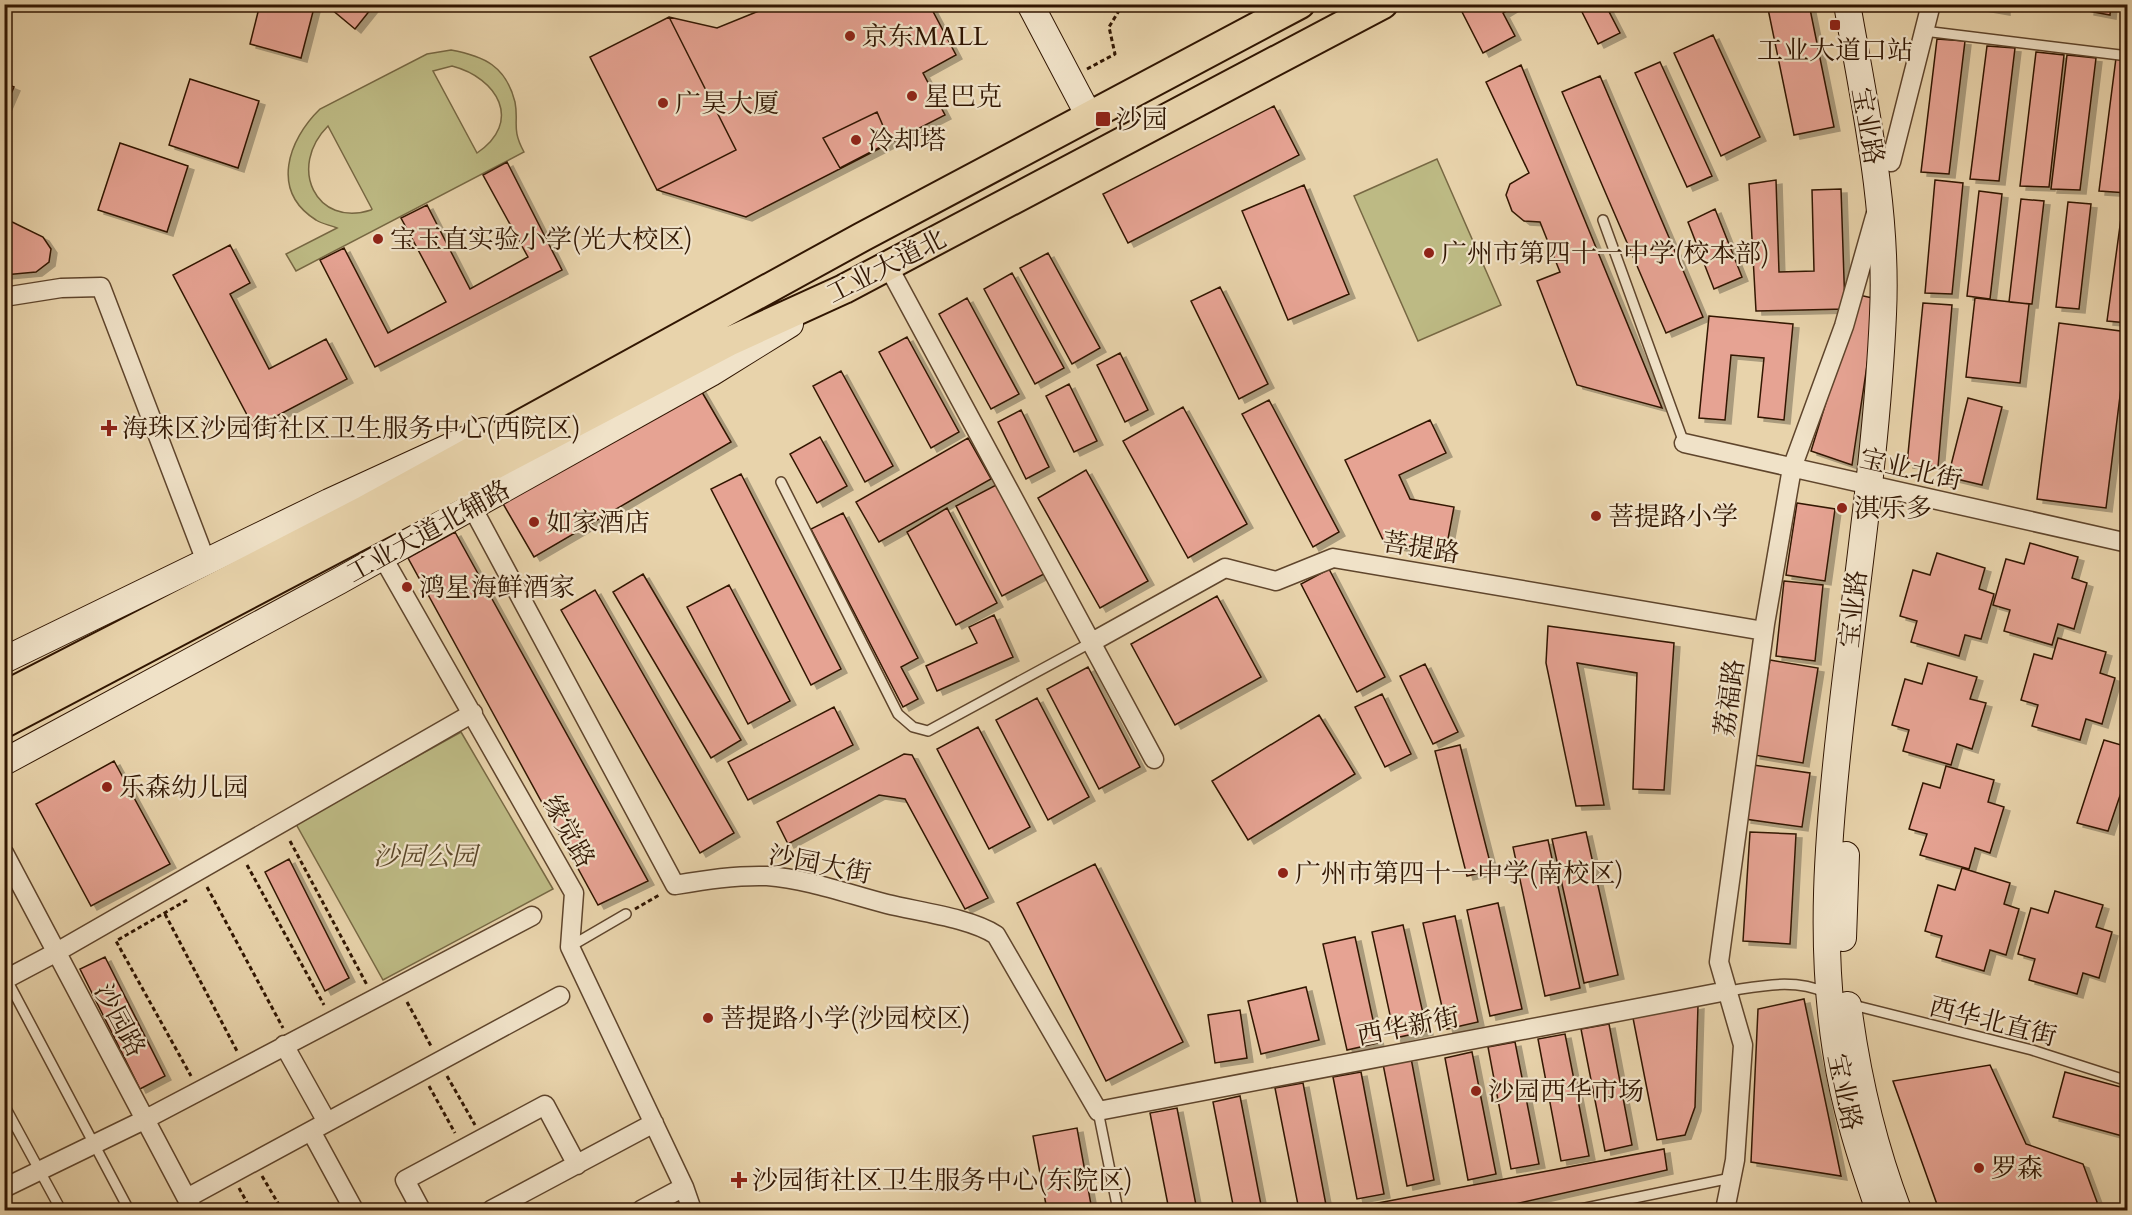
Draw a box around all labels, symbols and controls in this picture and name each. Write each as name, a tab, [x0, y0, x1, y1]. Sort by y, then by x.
marker: 工业大道口站	[1828, 18, 1842, 32]
place label: 京东MALL	[862, 19, 989, 54]
marker: 京东MALL	[843, 29, 857, 43]
place label: 工业大道口站	[1757, 33, 1913, 68]
place label: 星巴克	[924, 79, 1002, 114]
street label: 宝业路	[1843, 85, 1892, 168]
place label: 广昊大厦	[675, 86, 779, 121]
marker: 星巴克	[905, 89, 919, 103]
marker: 广昊大厦	[656, 96, 670, 110]
place label: 沙园	[1116, 102, 1168, 137]
marker: 沙园	[1094, 110, 1112, 128]
place label: 冷却塔	[868, 123, 946, 158]
marker: 冷却塔	[849, 133, 863, 147]
street label: 工业大道北	[820, 221, 952, 312]
place label: 宝玉直实验小学(光大校区)	[390, 222, 693, 257]
marker: 宝玉直实验小学(光大校区)	[371, 232, 385, 246]
place label: 广州市第四十一中学(校本部)	[1441, 236, 1770, 271]
marker: 广州市第四十一中学(校本部)	[1422, 246, 1436, 260]
place label: 海珠区沙园街社区卫生服务中心(西院区)	[122, 411, 581, 446]
marker: 海珠区沙园街社区卫生服务中心(西院区)	[100, 419, 118, 437]
street label: 宝业北街	[1856, 441, 1965, 498]
street label: 工业大道北辅路	[340, 472, 516, 591]
place label: 淇乐多	[1854, 491, 1932, 526]
place label: 菩提路小学	[1608, 499, 1738, 534]
marker: 淇乐多	[1835, 501, 1849, 515]
place label: 如家酒店	[546, 505, 650, 540]
marker: 菩提路小学	[1589, 509, 1603, 523]
marker: 如家酒店	[527, 515, 541, 529]
street label: 菩提路	[1380, 524, 1462, 571]
street label: 宝业路	[1832, 568, 1875, 650]
place label: 鸿星海鲜酒家	[419, 570, 575, 605]
marker: 鸿星海鲜酒家	[400, 580, 414, 594]
street label: 荔福路	[1707, 657, 1752, 739]
place label: 乐森幼儿园	[119, 770, 249, 805]
marker: 乐森幼儿园	[100, 780, 114, 794]
street label: 缘觉路	[534, 789, 603, 874]
street label: 沙园大街	[766, 837, 874, 892]
park label: 沙园公园	[373, 839, 481, 874]
place label: 广州市第四十一中学(南校区)	[1295, 856, 1624, 891]
marker: 广州市第四十一中学(南校区)	[1276, 866, 1290, 880]
street label: 沙园路	[86, 978, 153, 1063]
street label: 西华北直街	[1926, 989, 2060, 1054]
street label: 西华新街	[1354, 999, 1462, 1054]
place label: 菩提路小学(沙园校区)	[720, 1001, 971, 1036]
marker: 菩提路小学(沙园校区)	[701, 1011, 715, 1025]
street label: 宝业路	[1819, 1050, 1870, 1134]
place label: 沙园西华市场	[1488, 1074, 1644, 1109]
marker: 沙园西华市场	[1469, 1084, 1483, 1098]
place label: 罗森	[1991, 1151, 2043, 1186]
marker: 罗森	[1972, 1161, 1986, 1175]
place label: 沙园街社区卫生服务中心(东院区)	[752, 1163, 1133, 1198]
marker: 沙园街社区卫生服务中心(东院区)	[730, 1171, 748, 1189]

